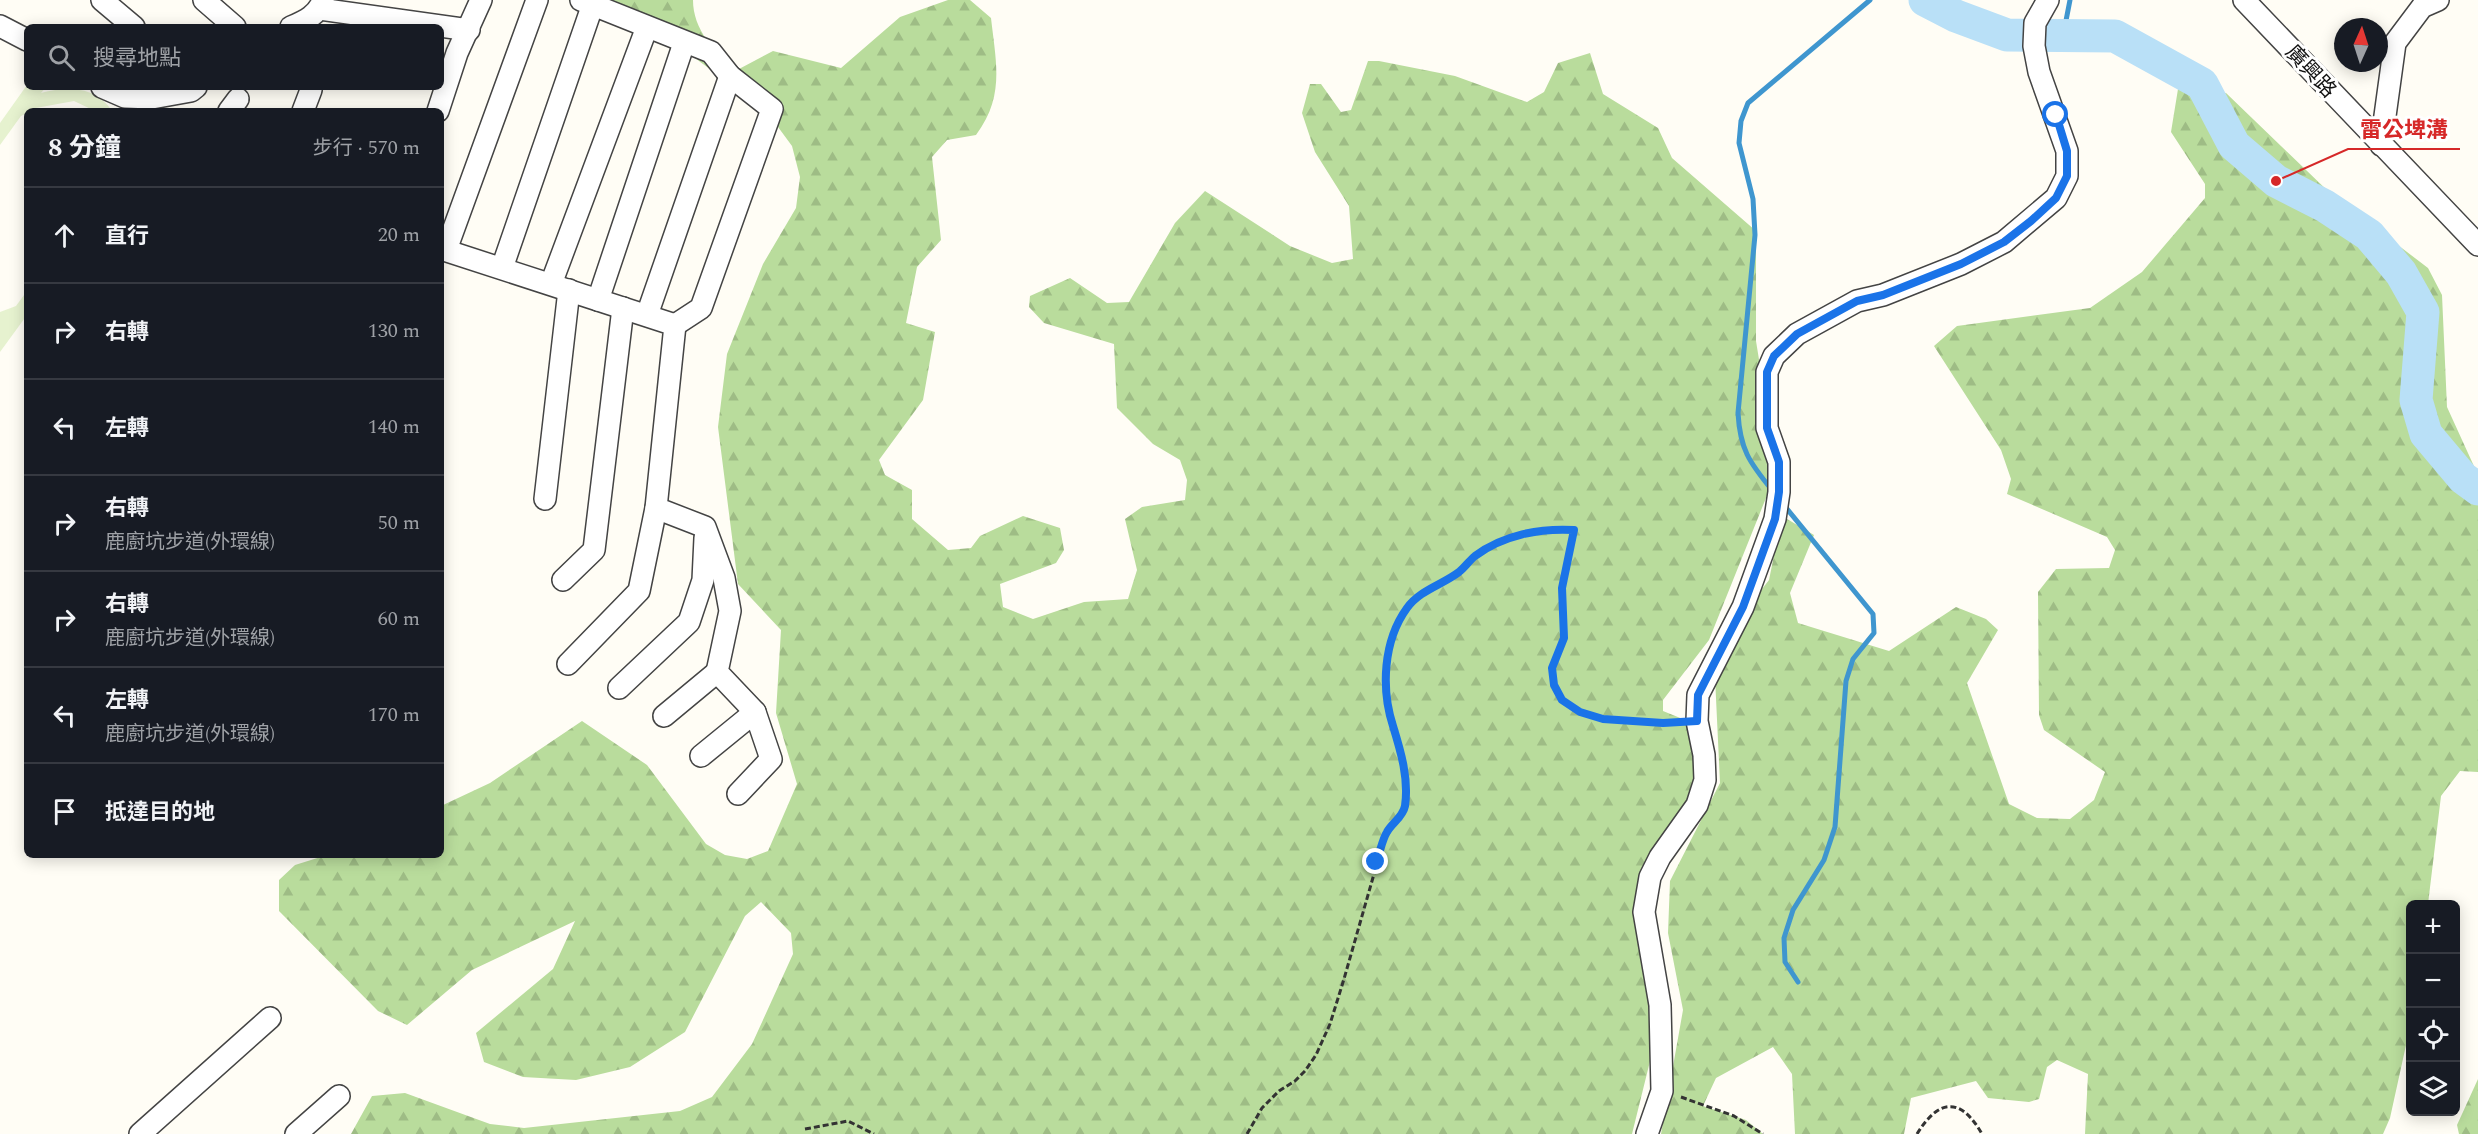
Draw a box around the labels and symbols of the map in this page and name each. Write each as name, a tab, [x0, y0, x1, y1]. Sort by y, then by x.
north arrow	[2334, 18, 2388, 72]
street label: 廣興路	[2277, 38, 2343, 106]
route start	[2042, 101, 2068, 127]
callout: 雷公埤溝	[2348, 109, 2460, 149]
text: 雷公埤溝	[2360, 114, 2448, 147]
route end	[1362, 848, 1388, 874]

